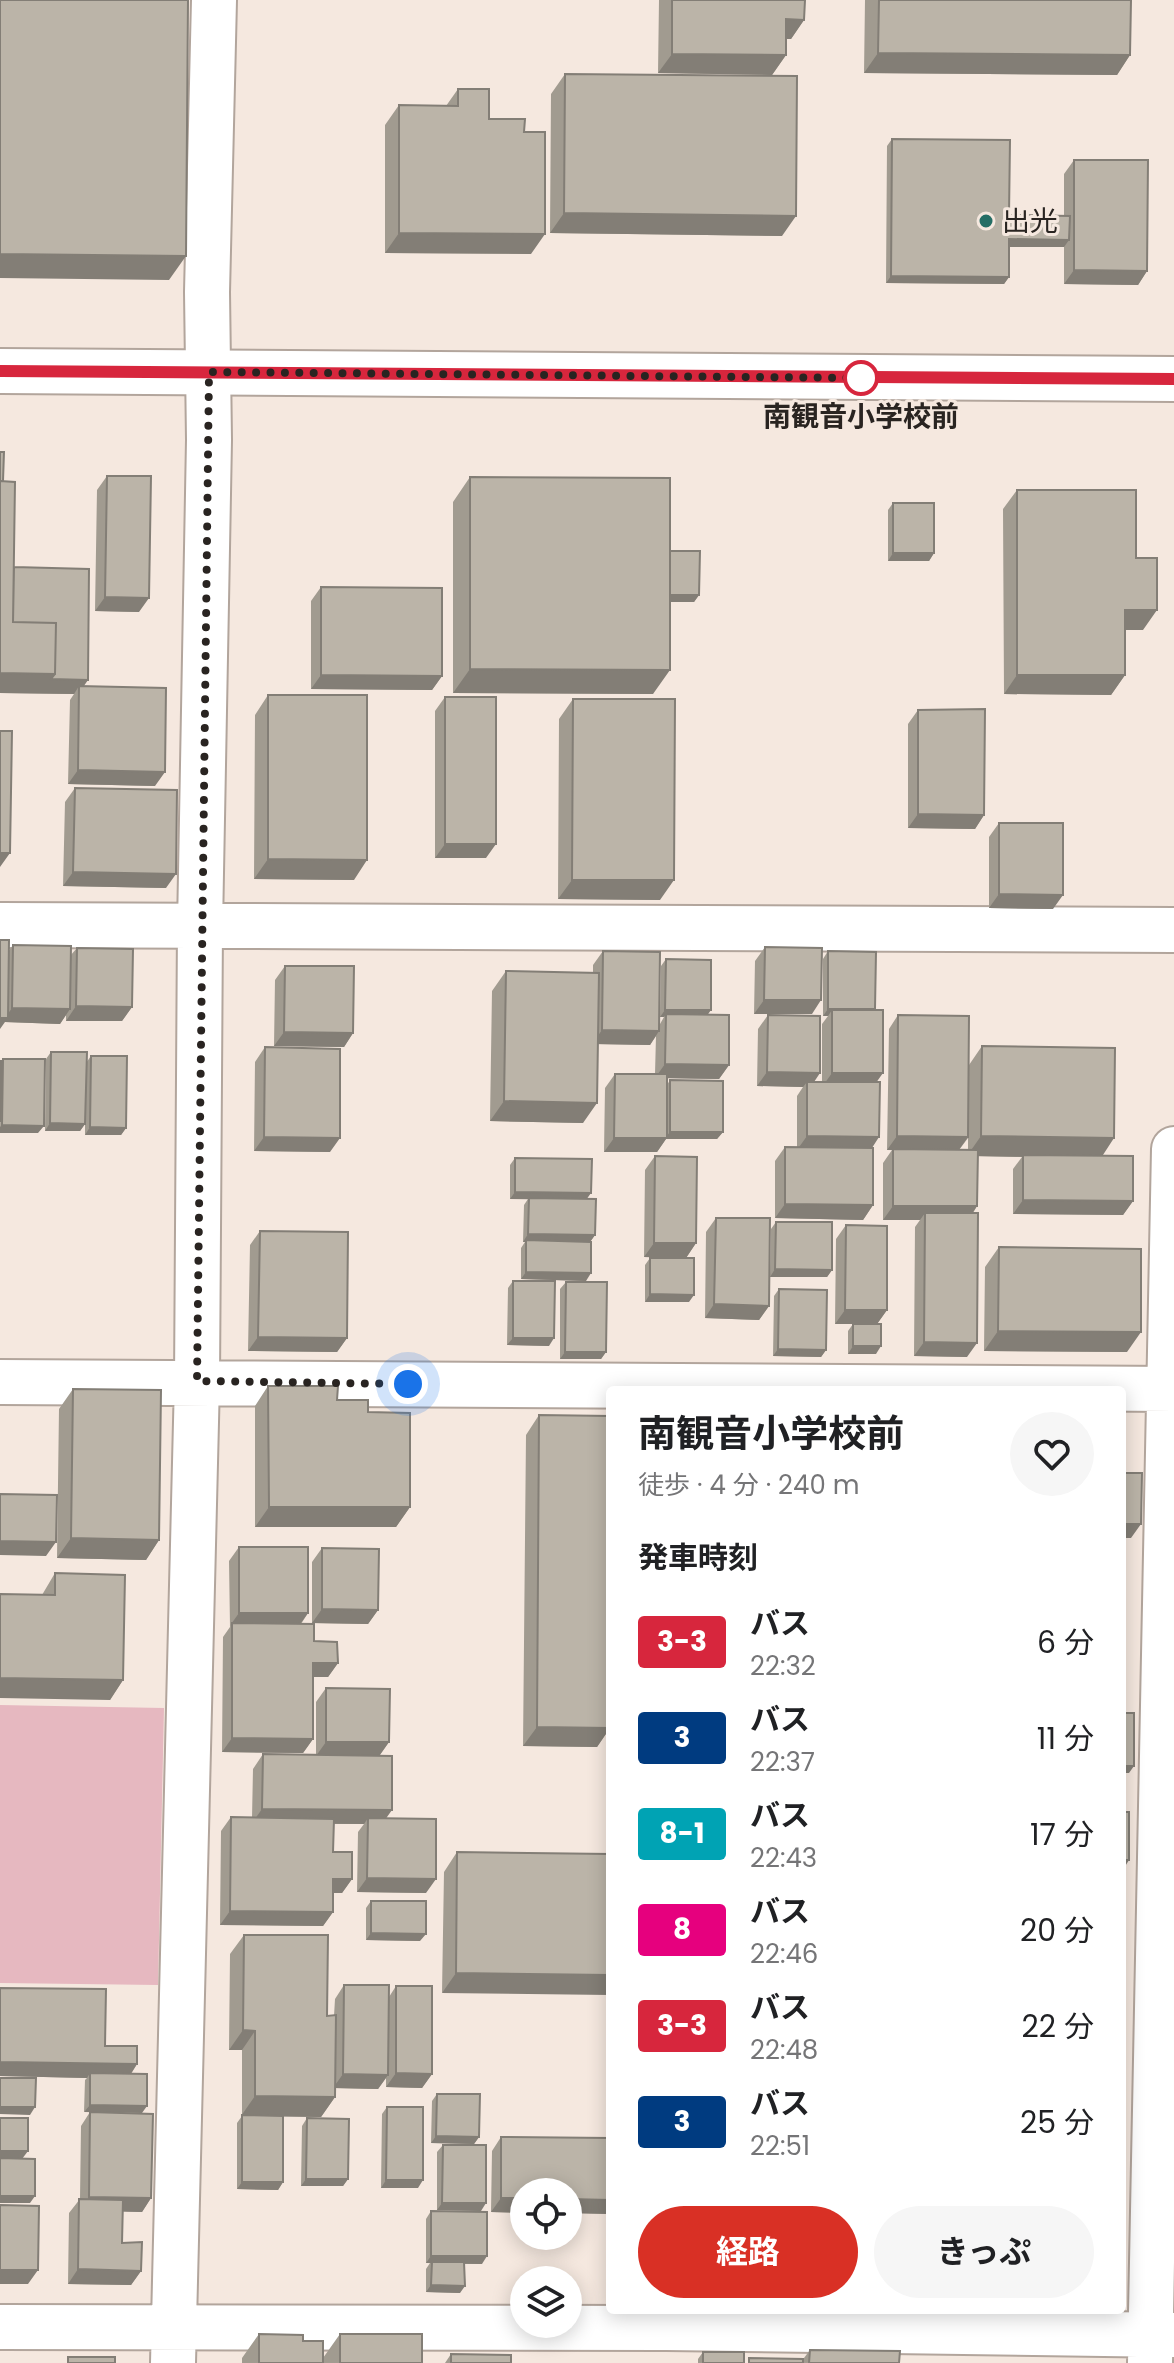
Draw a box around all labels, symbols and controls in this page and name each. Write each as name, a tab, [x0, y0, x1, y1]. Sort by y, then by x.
place label: 出光	[1002, 202, 1058, 241]
marker: 出光	[977, 212, 995, 230]
marker: 南観音小学校前	[844, 361, 878, 395]
place label: 南観音小学校前	[763, 397, 959, 436]
your location	[388, 1364, 428, 1404]
text: 南観音小学校前	[638, 1407, 904, 1460]
button: heart	[1010, 1412, 1094, 1496]
text: 徒歩 · 4 分 · 240 m	[638, 1467, 859, 1503]
text: 発車時刻	[638, 1536, 758, 1579]
text: バス	[750, 1602, 810, 1645]
text: 6 分	[1037, 1621, 1094, 1664]
text: 3-3	[657, 1622, 707, 1661]
text: 22:32	[750, 1648, 816, 1684]
text: バス	[750, 1698, 810, 1741]
text: 11 分	[1037, 1717, 1094, 1760]
text: 3	[674, 1718, 690, 1757]
text: 22:37	[750, 1744, 815, 1780]
text: バス	[750, 1794, 810, 1837]
text: 17 分	[1030, 1813, 1094, 1856]
text: 8-1	[660, 1814, 704, 1853]
text: 22:43	[750, 1840, 817, 1876]
text: バス	[750, 1890, 810, 1933]
text: 20 分	[1020, 1909, 1094, 1952]
text: 8	[673, 1910, 691, 1949]
text: 22:46	[750, 1936, 818, 1972]
text: バス	[750, 1986, 810, 2029]
text: 22 分	[1021, 2005, 1094, 2048]
text: 3-3	[657, 2006, 707, 2045]
text: 22:48	[750, 2032, 818, 2068]
text: バス	[750, 2082, 810, 2125]
text: 25 分	[1020, 2101, 1094, 2144]
text: 3	[674, 2102, 690, 2141]
text: 22:51	[750, 2128, 810, 2164]
map controls	[510, 2178, 582, 2338]
button: locate	[510, 2178, 582, 2250]
button: 経路	[638, 2206, 858, 2298]
button: きっぷ	[874, 2206, 1094, 2298]
button: layers	[510, 2266, 582, 2338]

